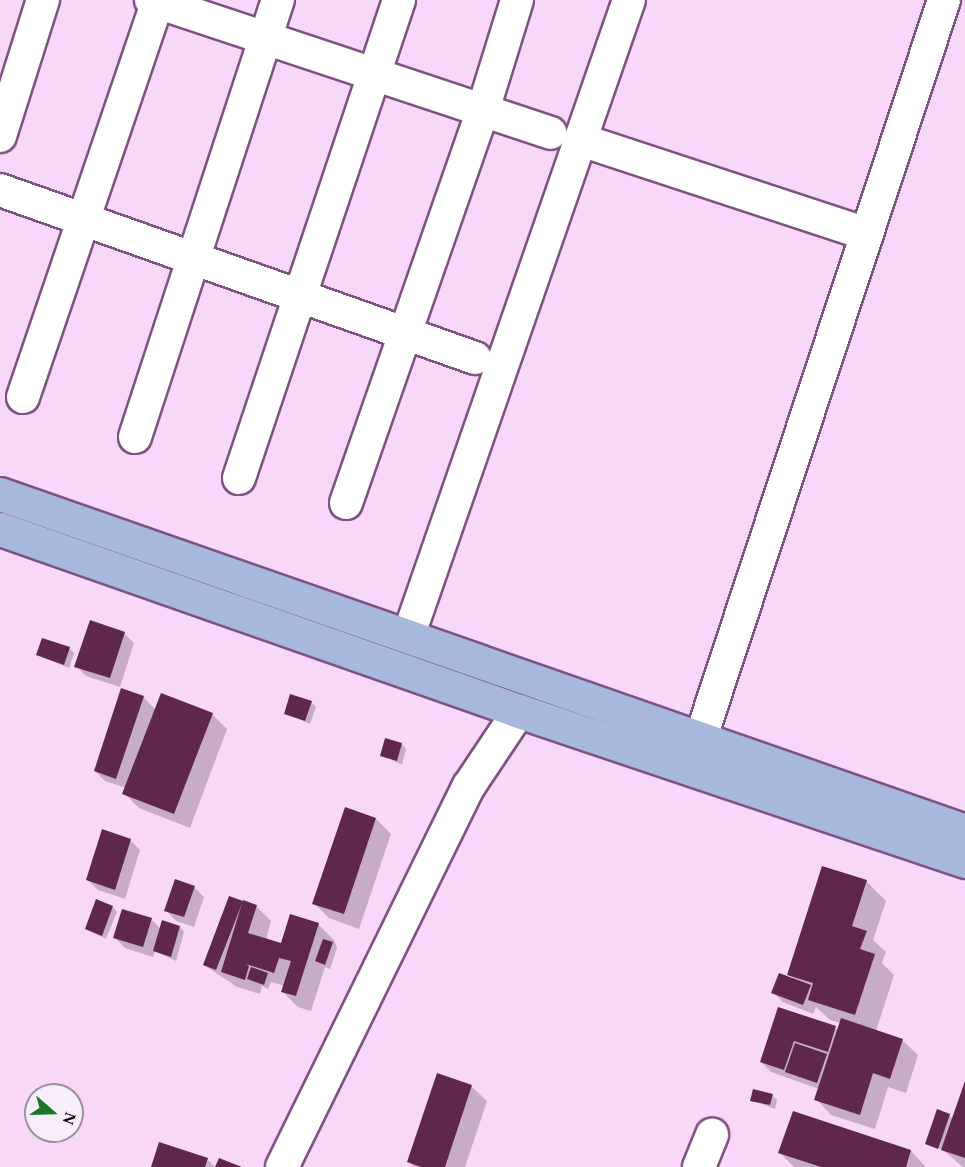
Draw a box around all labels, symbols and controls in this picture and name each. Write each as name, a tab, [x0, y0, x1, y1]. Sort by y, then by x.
north arrow	[24, 1083, 84, 1143]
text: N	[60, 1110, 79, 1127]

